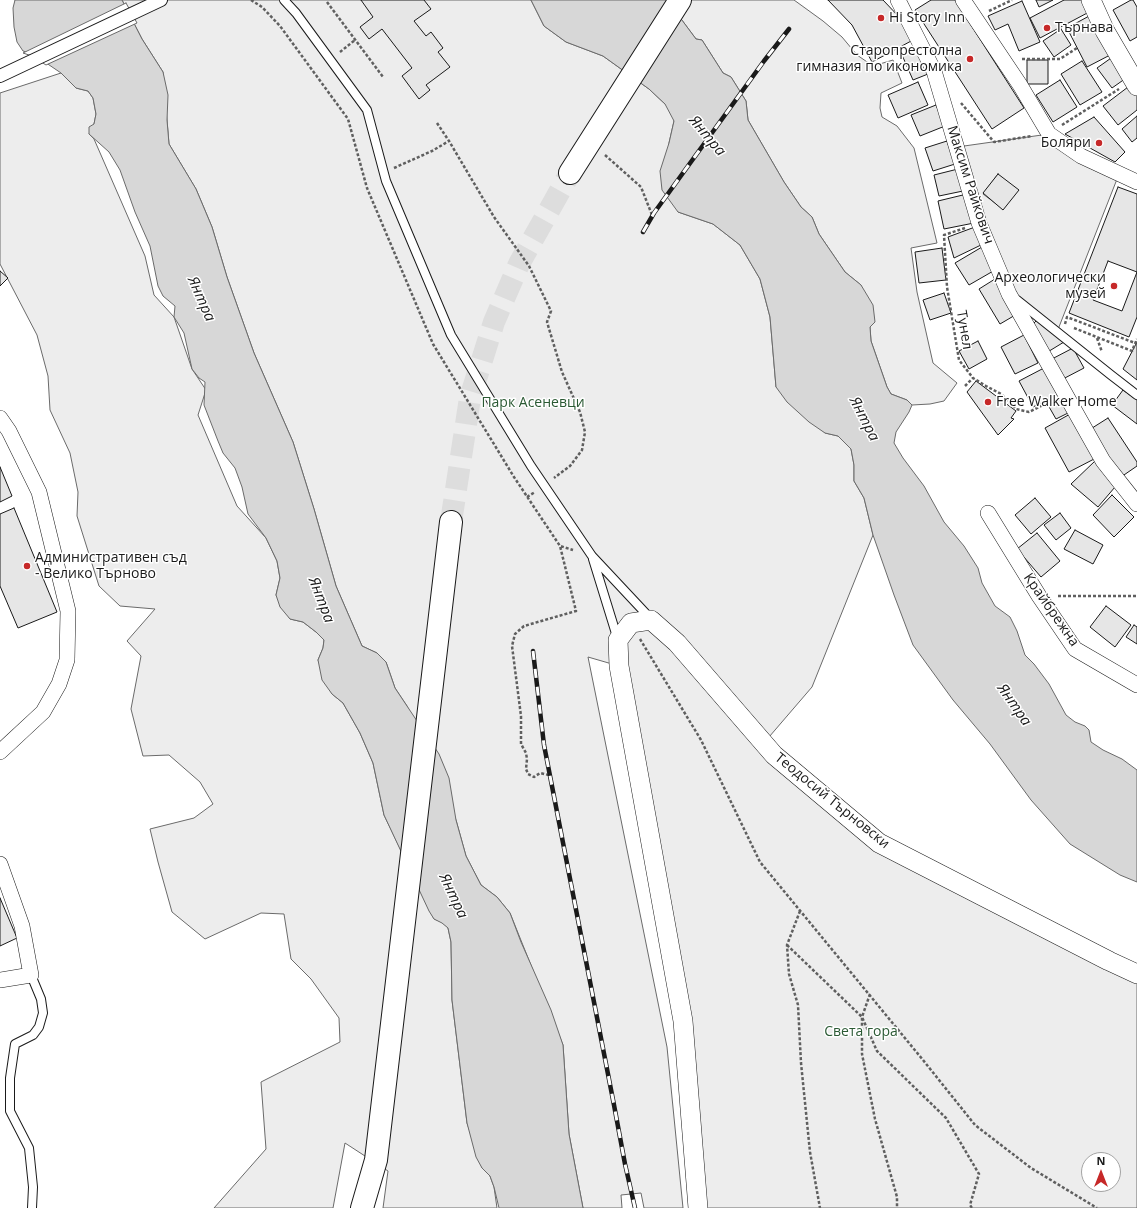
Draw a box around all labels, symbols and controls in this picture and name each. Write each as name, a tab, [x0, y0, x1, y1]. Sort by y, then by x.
place label: Hi Story Inn	[889, 10, 965, 26]
marker: Hi Story Inn	[876, 13, 886, 23]
place label: Търнава	[1055, 20, 1113, 36]
marker: Търнава	[1042, 23, 1052, 33]
place label: Старопрестолна гимназия по икономика	[796, 43, 962, 76]
marker: Старопрестолна гимназия по икономика	[965, 54, 975, 64]
water label: Янтра	[685, 112, 729, 160]
street label: Максим Райкович	[943, 124, 997, 246]
place label: Боляри	[1041, 135, 1091, 151]
marker: Боляри	[1094, 138, 1104, 148]
place label: Археологически музей	[994, 270, 1106, 302]
water label: Янтра	[183, 274, 219, 324]
marker: Археологически музей	[1109, 281, 1119, 291]
street label: Тунел	[952, 309, 976, 351]
water label: Янтра	[845, 394, 883, 444]
place label: Free Walker Home	[996, 394, 1117, 410]
park label: Парк Асеневци	[481, 395, 585, 411]
marker: Free Walker Home	[983, 397, 993, 407]
place label: Административен съд - Велико Търново	[35, 550, 187, 582]
marker: Административен съд - Велико Търново	[22, 561, 32, 571]
street label: Крайбрежна	[1020, 570, 1082, 650]
water label: Янтра	[304, 574, 338, 626]
water label: Янтра	[993, 680, 1035, 730]
street label: Теодосий Търновски	[771, 750, 893, 852]
water label: Янтра	[435, 871, 471, 921]
park label: Света гора	[824, 1024, 898, 1040]
north arrow	[1081, 1152, 1121, 1192]
text: N	[1097, 1153, 1105, 1168]

